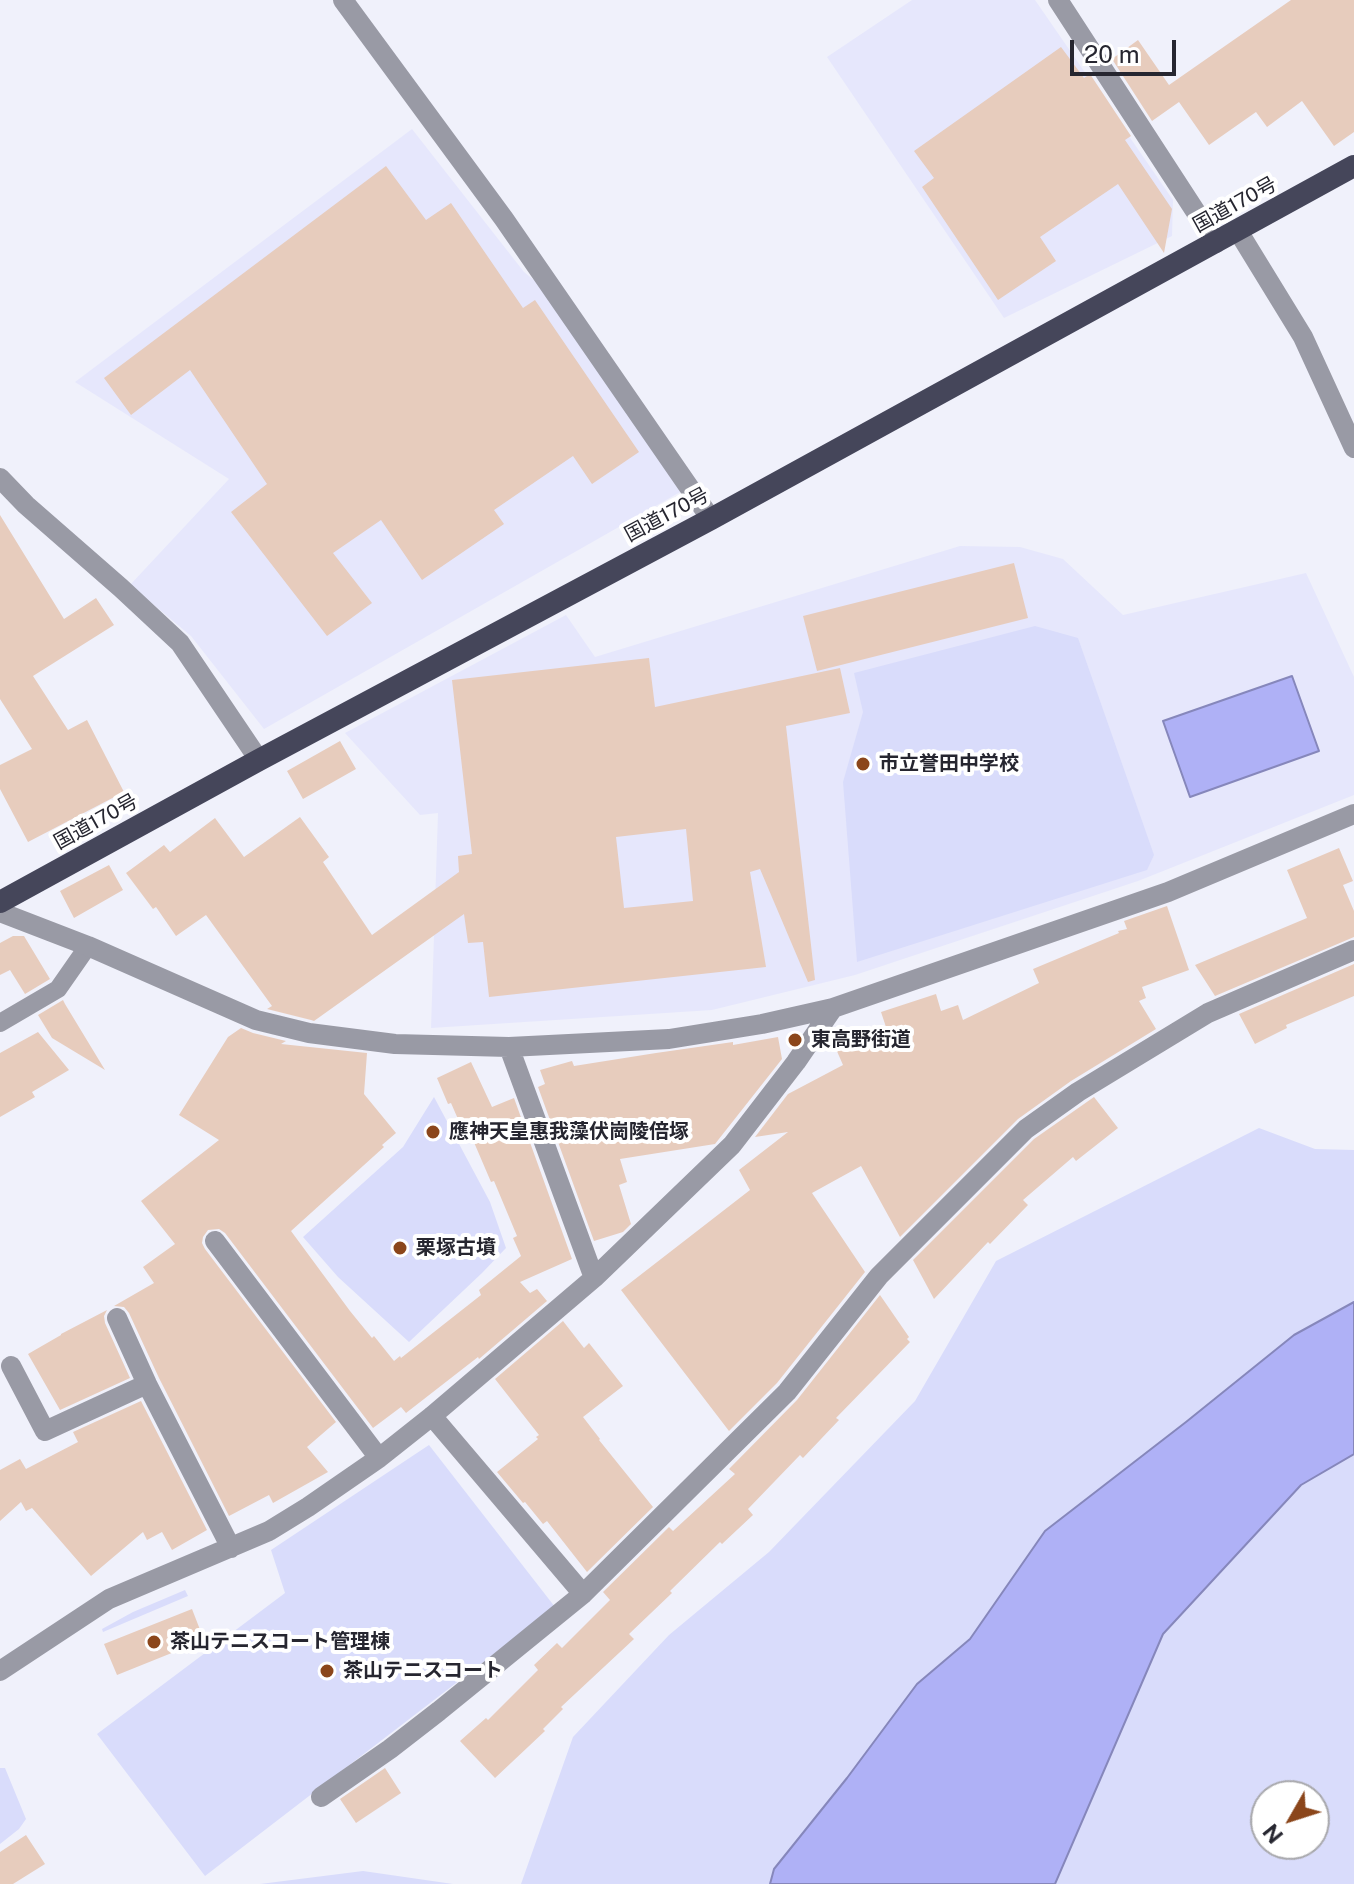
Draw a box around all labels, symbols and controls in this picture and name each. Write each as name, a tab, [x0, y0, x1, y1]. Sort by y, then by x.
scale bar	[1074, 24, 1180, 74]
text: 20 m	[1084, 40, 1140, 68]
street label: 国道170号	[1189, 172, 1281, 238]
street label: 国道170号	[621, 483, 713, 547]
place label: 市立誉田中学校	[879, 752, 1019, 776]
marker: 市立誉田中学校	[854, 755, 872, 773]
street label: 国道170号	[50, 789, 142, 855]
place label: 東高野街道	[811, 1028, 911, 1052]
marker: 東高野街道	[786, 1031, 804, 1049]
place label: 應神天皇惠我藻伏崗陵倍塚	[449, 1120, 689, 1144]
marker: 應神天皇惠我藻伏崗陵倍塚	[424, 1123, 442, 1141]
place label: 栗塚古墳	[416, 1236, 496, 1260]
marker: 栗塚古墳	[391, 1239, 409, 1257]
place label: 茶山テニスコート管理棟	[170, 1630, 390, 1654]
marker: 茶山テニスコート管理棟	[145, 1633, 163, 1651]
place label: 茶山テニスコート	[343, 1659, 503, 1683]
marker: 茶山テニスコート	[318, 1662, 336, 1680]
north arrow	[1250, 1780, 1330, 1860]
text: N	[1257, 1819, 1288, 1849]

